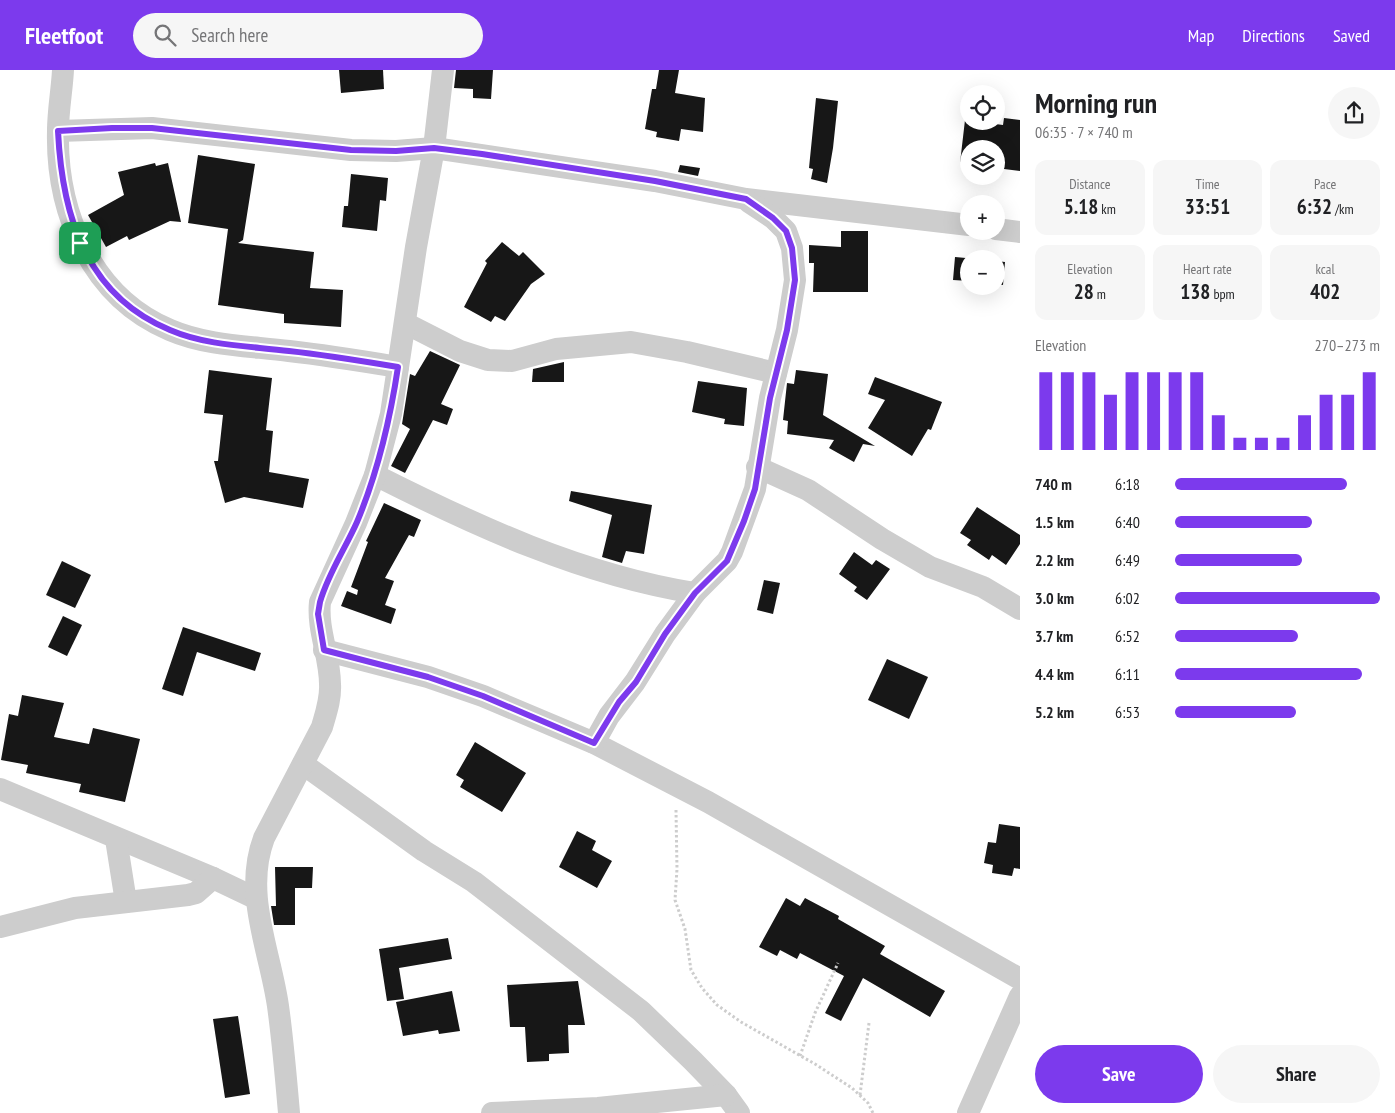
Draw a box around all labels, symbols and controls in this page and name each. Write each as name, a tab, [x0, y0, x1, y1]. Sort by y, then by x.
search box	[133, 13, 483, 58]
text: Fleetfoot	[25, 20, 103, 51]
icon: search	[151, 21, 179, 49]
text: Search here	[191, 23, 268, 47]
text: Map	[1188, 24, 1214, 47]
text: Directions	[1242, 24, 1305, 47]
text: Saved	[1333, 24, 1370, 47]
text: Morning run	[1035, 84, 1157, 121]
map controls	[960, 85, 1005, 295]
button: locate	[960, 85, 1005, 130]
button: share	[1328, 87, 1380, 139]
text: 06:35 · 7 × 740 m	[1035, 122, 1133, 142]
button: layers	[960, 140, 1005, 185]
text: Distance	[1069, 175, 1110, 193]
text: Time	[1195, 175, 1220, 193]
text: Pace	[1314, 175, 1336, 193]
text: 5.18	[1064, 193, 1098, 220]
text: 33:51	[1185, 193, 1230, 220]
text: 6:32	[1297, 193, 1332, 220]
button: +	[960, 195, 1005, 240]
text: km	[1098, 200, 1116, 218]
text: /km	[1332, 200, 1354, 218]
pin	[59, 222, 101, 264]
icon: arrive	[66, 229, 94, 257]
button: −	[960, 250, 1005, 295]
text: Elevation	[1067, 260, 1112, 278]
text: Heart rate	[1183, 260, 1232, 278]
text: kcal	[1316, 260, 1335, 278]
text: 28	[1074, 278, 1094, 305]
text: 138	[1180, 278, 1210, 305]
text: 402	[1310, 278, 1340, 305]
text: m	[1094, 285, 1106, 303]
text: bpm	[1210, 285, 1235, 303]
text: Elevation	[1035, 335, 1086, 355]
text: 270–273 m	[1315, 335, 1380, 355]
text: 740 m	[1035, 474, 1072, 494]
text: 6:18	[1115, 474, 1140, 494]
text: 1.5 km	[1035, 512, 1074, 532]
text: 6:40	[1115, 512, 1140, 532]
text: 2.2 km	[1035, 550, 1074, 570]
text: 6:49	[1115, 550, 1140, 570]
text: 3.0 km	[1035, 588, 1074, 608]
text: 6:02	[1115, 588, 1140, 608]
text: 3.7 km	[1035, 626, 1073, 646]
text: 6:52	[1115, 626, 1140, 646]
text: 4.4 km	[1035, 664, 1074, 684]
text: 6:11	[1115, 664, 1140, 684]
text: 5.2 km	[1035, 702, 1074, 722]
text: 6:53	[1115, 702, 1140, 722]
button: Save	[1035, 1045, 1203, 1103]
button: Share	[1213, 1045, 1380, 1103]

